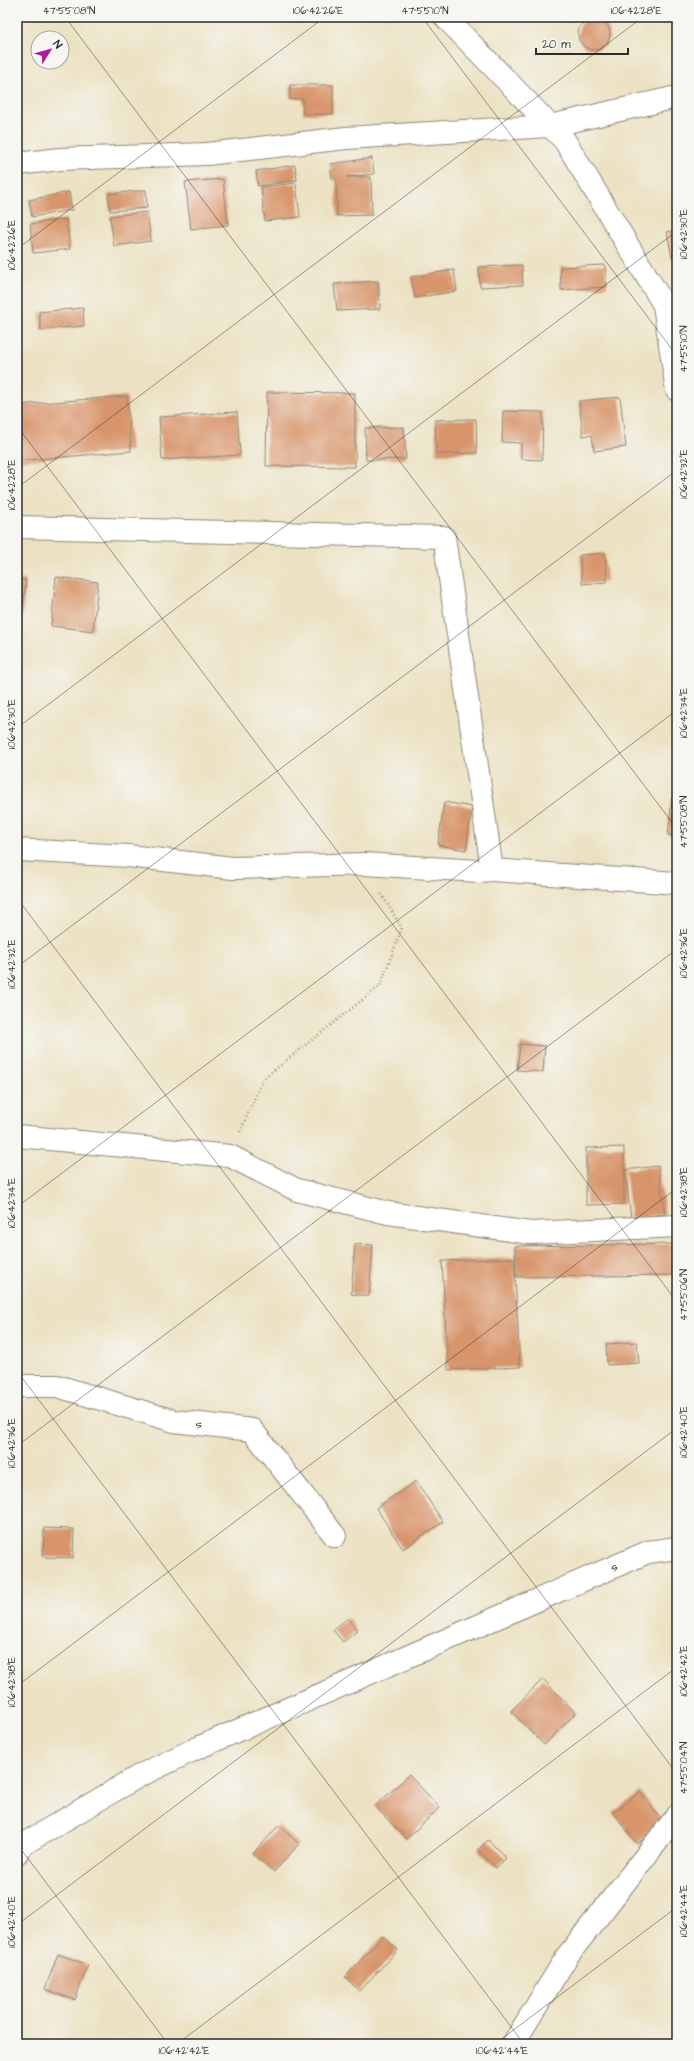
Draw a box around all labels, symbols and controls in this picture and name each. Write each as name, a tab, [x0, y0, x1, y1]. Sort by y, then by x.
text: 47°55'08"N	[43, 4, 95, 18]
text: 106°42'26"E	[293, 4, 343, 18]
text: 47°55'10"N	[401, 4, 449, 18]
text: 106°42'28"E	[611, 4, 661, 18]
north arrow	[30, 30, 70, 70]
scale bar	[536, 30, 628, 56]
text: 20 m	[542, 36, 571, 53]
text: N	[50, 37, 66, 52]
text: 106°42'30"E	[677, 209, 691, 259]
text: 106°42'26"E	[5, 220, 19, 270]
text: 47°55'10"N	[677, 325, 691, 373]
text: 106°42'32"E	[677, 449, 691, 499]
text: 106°42'28"E	[5, 460, 19, 510]
text: 106°42'34"E	[677, 688, 691, 738]
text: 106°42'30"E	[5, 699, 19, 749]
text: 47°55'08"N	[677, 796, 691, 848]
text: 106°42'36"E	[677, 928, 691, 978]
text: 106°42'32"E	[5, 939, 19, 989]
text: 106°42'38"E	[677, 1167, 691, 1217]
text: 106°42'34"E	[5, 1178, 19, 1228]
text: 47°55'06"N	[677, 1269, 691, 1321]
text: 106°42'40"E	[677, 1406, 691, 1458]
street label: s	[195, 1416, 203, 1433]
text: 106°42'36"E	[5, 1418, 19, 1468]
street label: s	[608, 1558, 620, 1576]
text: 106°42'42"E	[677, 1645, 691, 1697]
text: 106°42'38"E	[5, 1657, 19, 1707]
text: 47°55'04"N	[677, 1742, 691, 1794]
text: 106°42'44"E	[677, 1885, 691, 1937]
text: 106°42'40"E	[5, 1896, 19, 1948]
text: 106°42'42"E	[158, 2044, 210, 2058]
text: 106°42'44"E	[476, 2044, 528, 2058]

